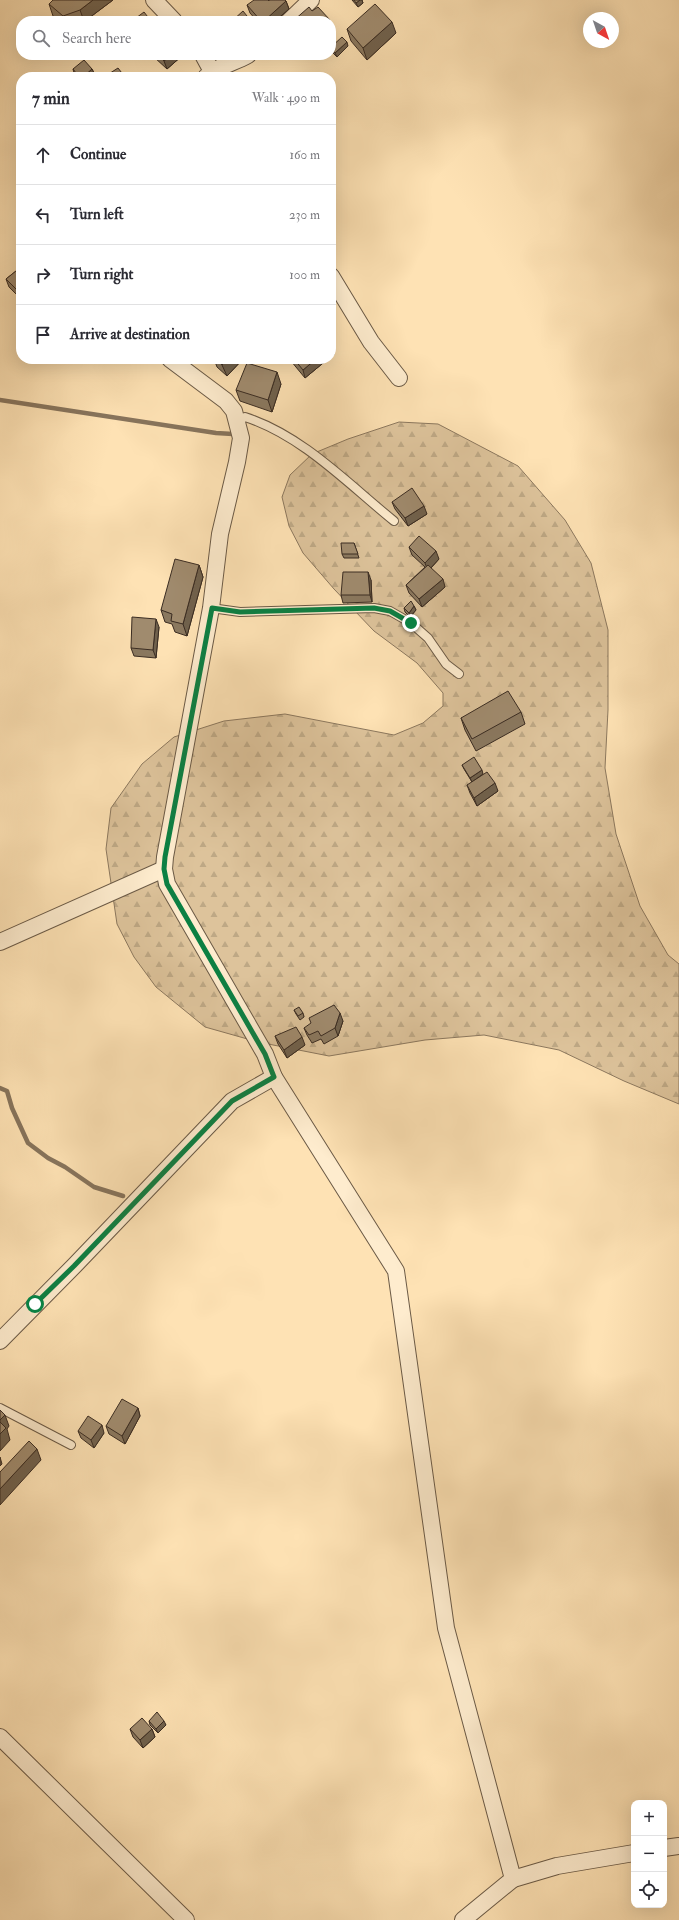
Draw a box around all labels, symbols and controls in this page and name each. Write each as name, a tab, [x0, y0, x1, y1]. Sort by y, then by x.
north arrow	[583, 12, 619, 48]
search box	[16, 16, 336, 60]
icon: search	[30, 27, 52, 49]
text: Search here	[62, 29, 131, 48]
text: 7 min	[32, 88, 70, 109]
text: Walk · 490 m	[252, 90, 320, 106]
icon: ahead	[32, 144, 54, 166]
text: Continue	[70, 145, 126, 164]
text: 160 m	[289, 147, 320, 163]
icon: left	[32, 204, 54, 226]
text: Turn left	[70, 205, 124, 224]
text: 230 m	[289, 207, 320, 223]
icon: right	[32, 264, 54, 286]
text: Turn right	[70, 265, 133, 284]
text: 100 m	[289, 267, 320, 283]
icon: arrive	[32, 324, 54, 346]
text: Arrive at destination	[70, 325, 190, 344]
route end	[402, 614, 420, 632]
route start	[26, 1295, 44, 1313]
map controls	[631, 1800, 667, 1908]
button: +	[631, 1800, 667, 1836]
button: −	[631, 1836, 667, 1872]
button: locate	[631, 1872, 667, 1908]

